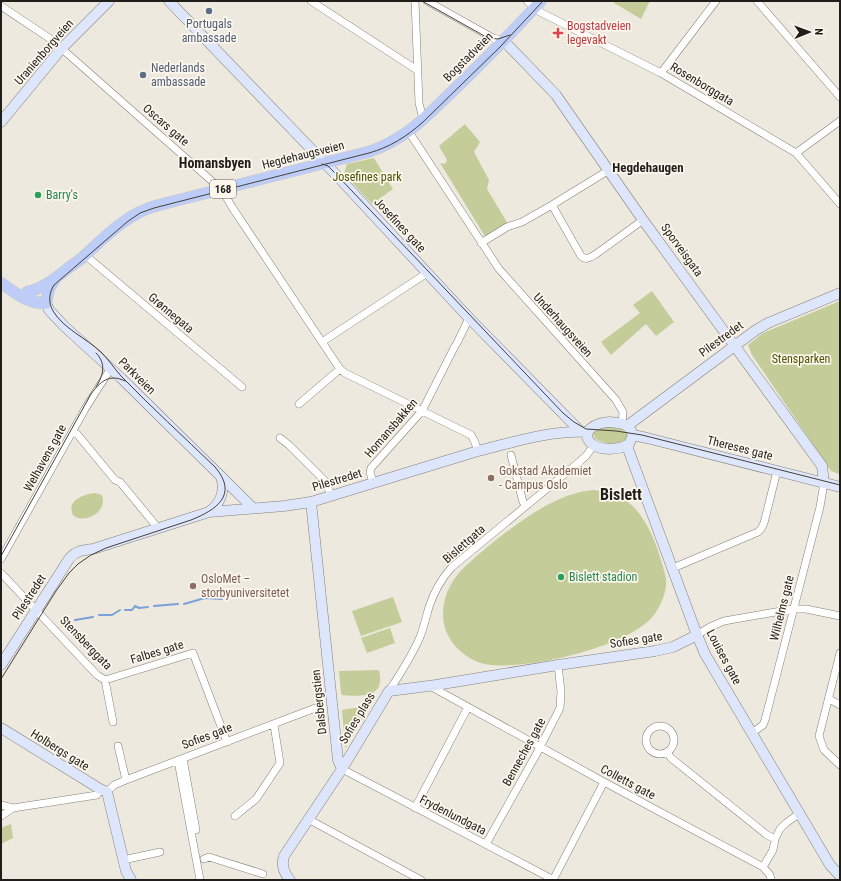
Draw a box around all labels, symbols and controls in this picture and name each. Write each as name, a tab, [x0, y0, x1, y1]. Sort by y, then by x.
marker: Portugals ambassade	[204, 6, 214, 16]
north arrow	[789, 12, 829, 52]
street label: Uranienborgveien	[12, 16, 76, 88]
place label: Portugals ambassade	[182, 17, 237, 45]
place label: Bogstadveien legevakt	[567, 19, 631, 47]
marker: Bogstadveien legevakt	[552, 27, 564, 39]
text: N	[812, 28, 825, 36]
street label: Bogstadveien	[440, 29, 496, 85]
street label: Rosenborggata	[668, 60, 737, 109]
place label: Nederlands ambassade	[151, 61, 206, 89]
marker: Nederlands ambassade	[138, 70, 148, 80]
street label: Oscars gate	[140, 101, 192, 149]
street label: Hegdehaugsveien	[260, 138, 346, 172]
district label: Homansbyen	[179, 155, 251, 171]
district label: Hegdehaugen	[612, 160, 684, 175]
park label: Josefines park	[332, 170, 402, 184]
road number: 168	[210, 180, 236, 198]
place label: Barry's	[46, 188, 78, 202]
marker: Barry's	[33, 190, 43, 200]
street label: Josefines gate	[371, 195, 429, 255]
street label: Sporveisgata	[658, 221, 706, 279]
street label: Grønnegata	[145, 290, 197, 336]
street label: Underhaugsveien	[531, 290, 596, 360]
street label: Pilestredet	[696, 318, 746, 360]
park label: Stensparken	[772, 352, 831, 366]
street label: Parkveien	[116, 355, 158, 397]
street label: Homansbakken	[362, 396, 420, 460]
street label: Welhavens gate	[21, 422, 69, 494]
street label: Thereses gate	[706, 433, 775, 463]
place label: Gokstad Akademiet - Campus Oslo	[499, 464, 592, 492]
street label: Pilestredet	[311, 466, 364, 494]
marker: Gokstad Akademiet - Campus Oslo	[486, 473, 496, 483]
district label: Bislett	[600, 485, 642, 504]
street label: Bislettgata	[440, 522, 488, 566]
place label: Bislett stadion	[569, 570, 638, 584]
street label: Pilestredet	[9, 571, 49, 622]
place label: OsloMet – storbyuniversitetet	[201, 572, 290, 600]
marker: Bislett stadion	[556, 572, 566, 582]
street label: Wilhelms gate	[767, 573, 797, 642]
marker: OsloMet – storbyuniversitetet	[188, 581, 198, 591]
street label: Stensberggata	[57, 613, 115, 673]
street label: Louises gate	[704, 627, 745, 687]
street label: Sofies gate	[609, 629, 664, 651]
street label: Falbes gate	[129, 637, 186, 667]
street label: Dalsbergstien	[309, 669, 329, 735]
street label: Sofies plass	[336, 690, 378, 746]
street label: Benneches gate	[500, 715, 549, 788]
street label: Sofies gate	[180, 720, 235, 752]
street label: Holbergs gate	[28, 726, 92, 774]
street label: Colletts gate	[598, 762, 658, 802]
street label: Frydenlundgata	[417, 792, 489, 838]

